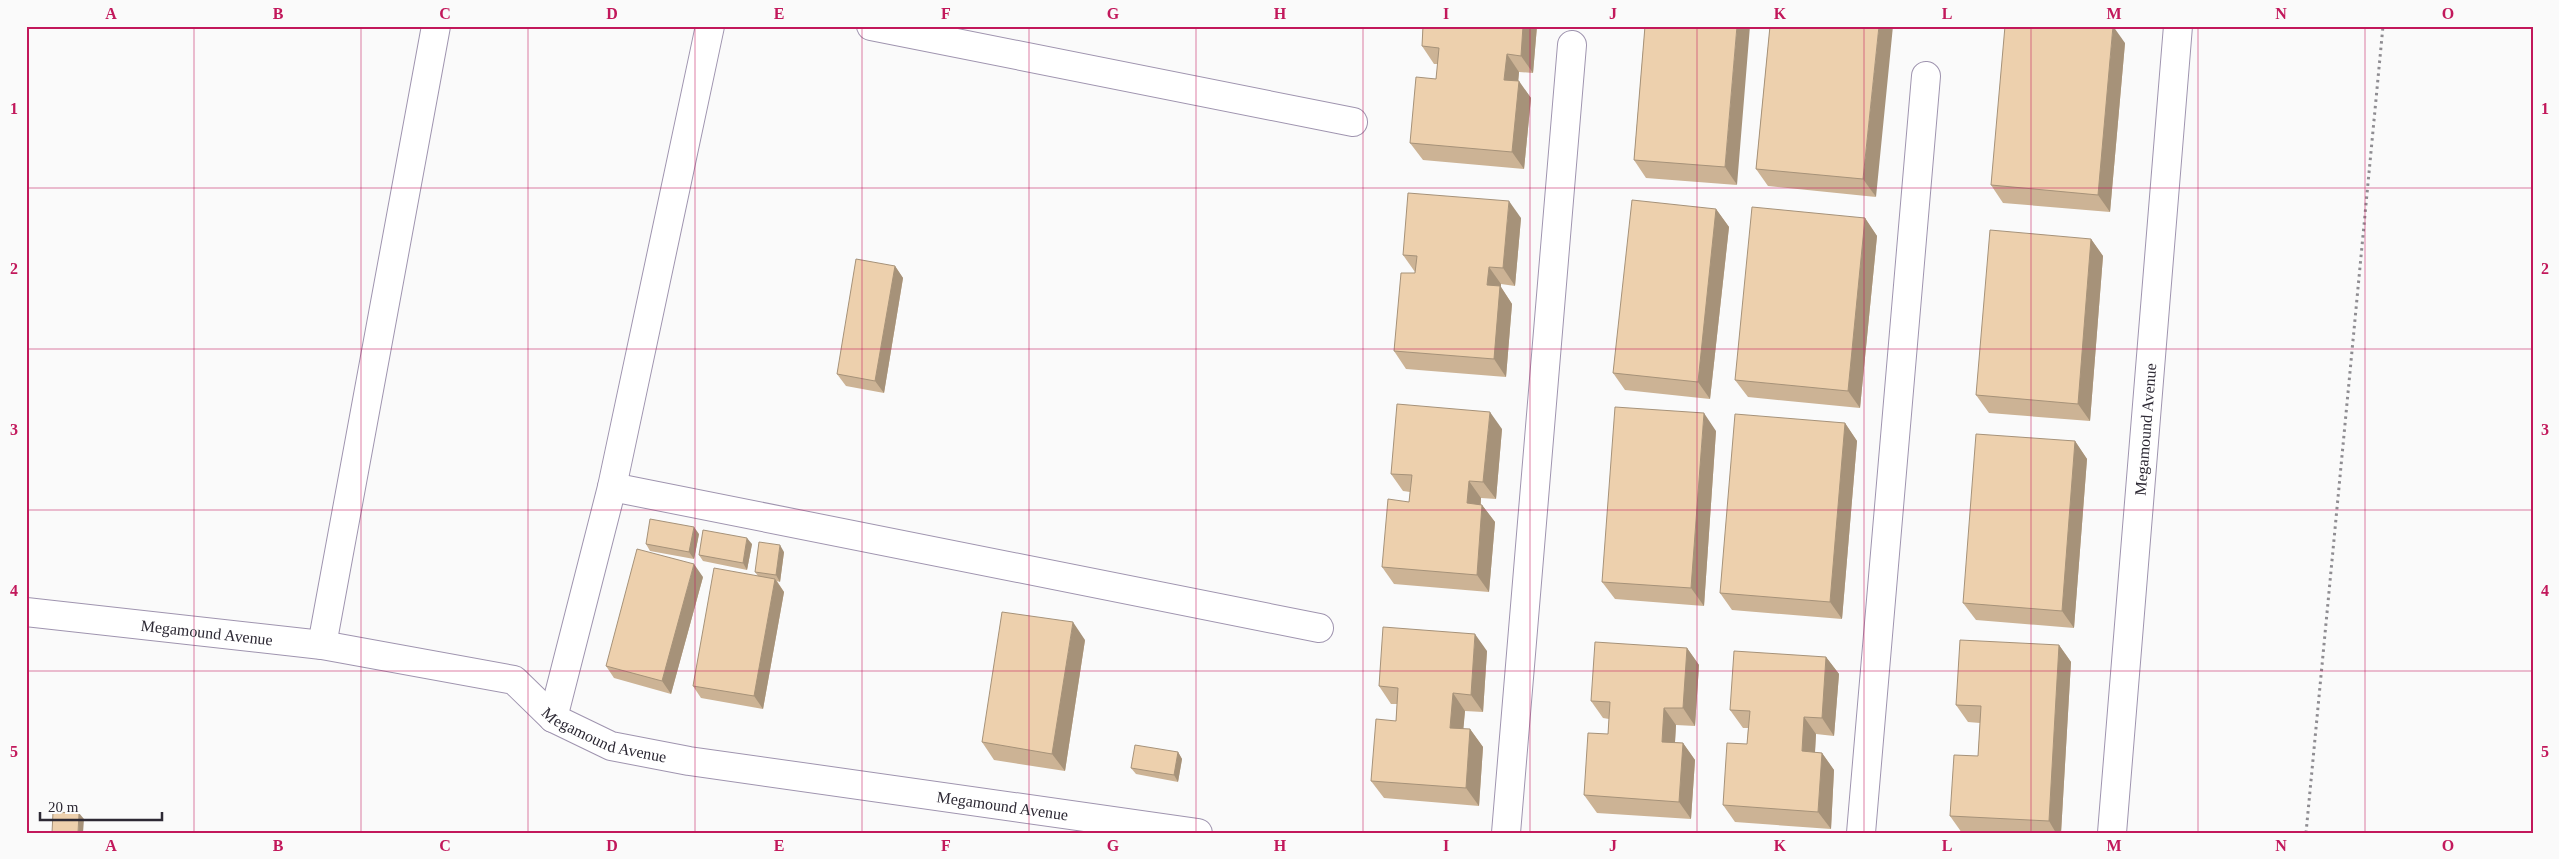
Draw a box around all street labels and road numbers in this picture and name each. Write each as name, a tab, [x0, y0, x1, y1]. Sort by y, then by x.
street label: Megamound Avenue	[2132, 363, 2159, 496]
street label: Megamound Avenue	[140, 617, 274, 648]
street label: Megamound Avenue	[538, 704, 668, 765]
street label: Megamound Avenue	[936, 788, 1069, 824]

